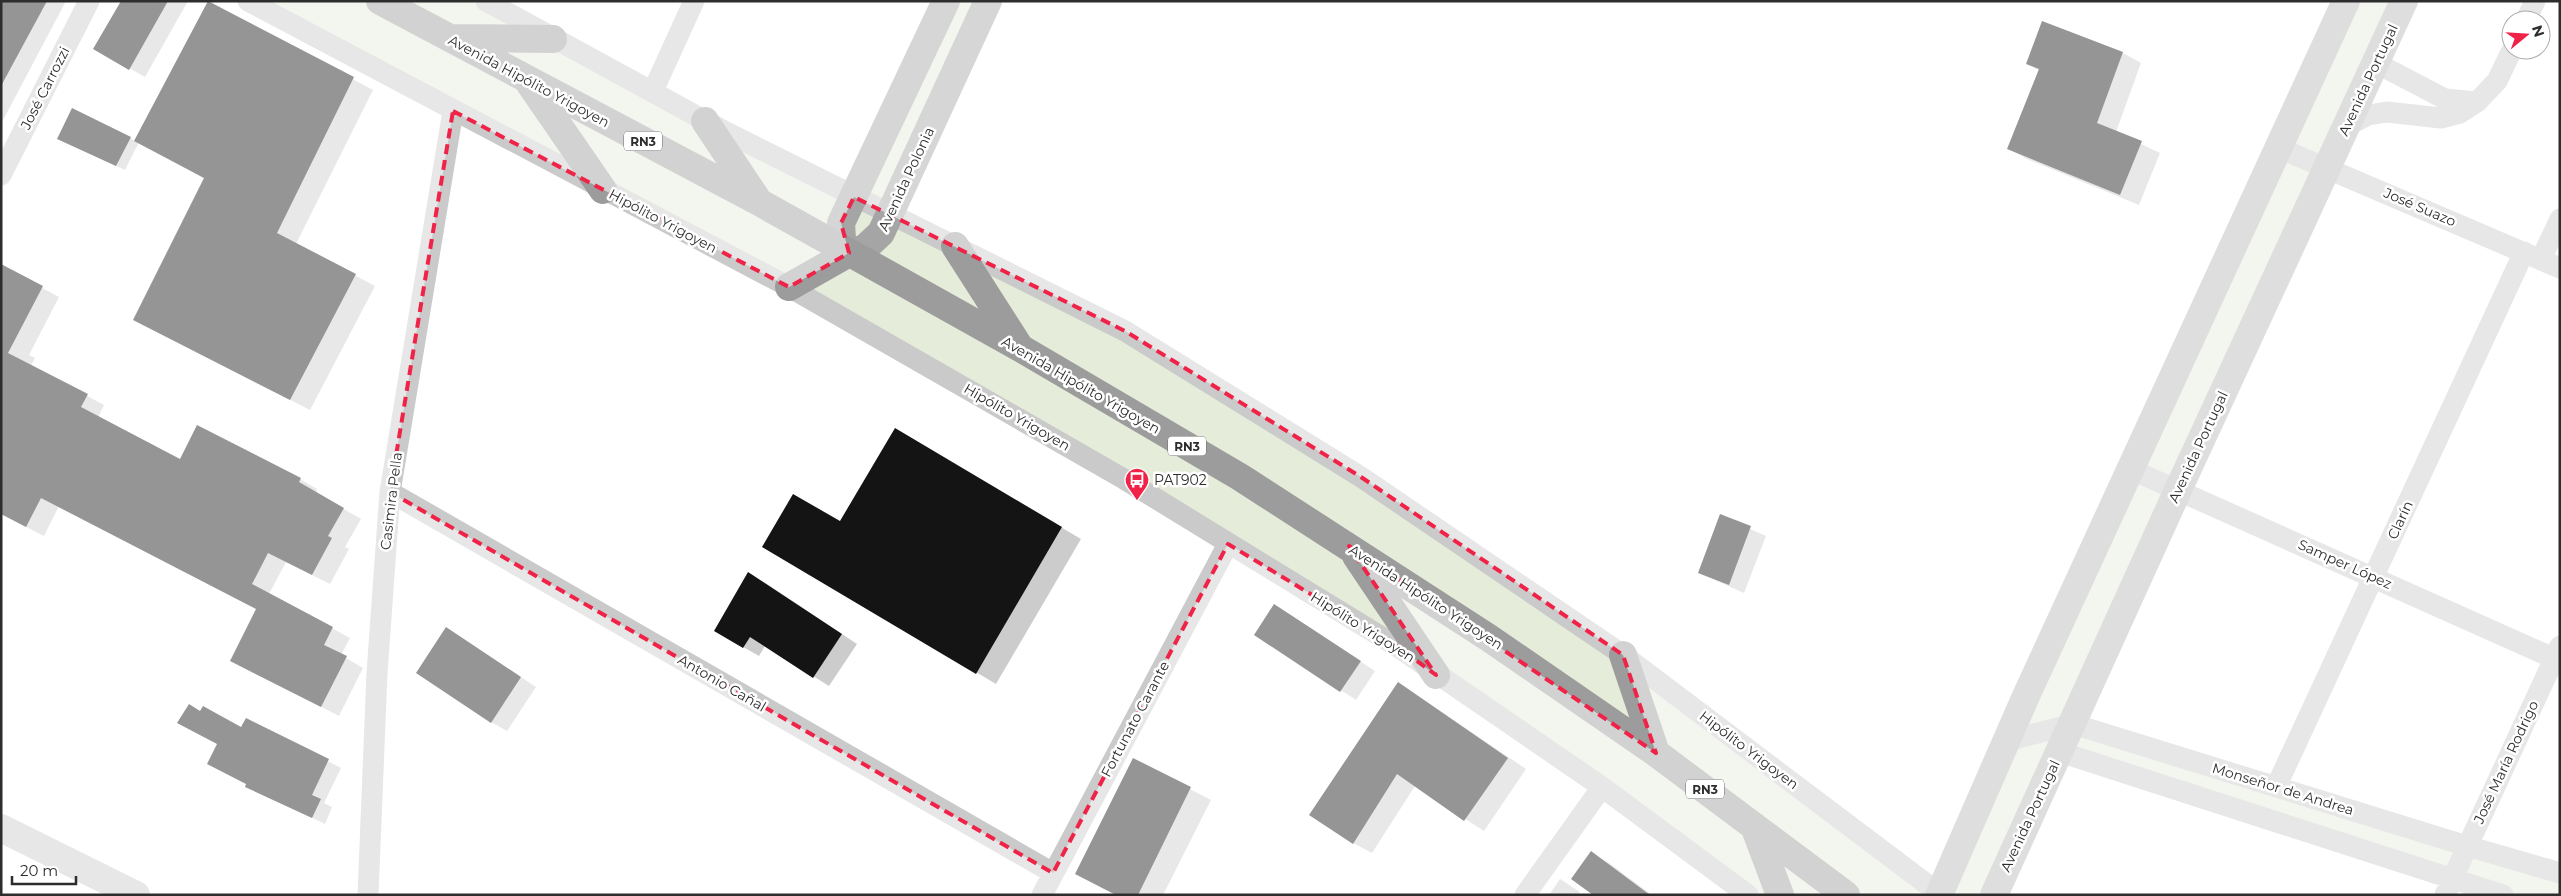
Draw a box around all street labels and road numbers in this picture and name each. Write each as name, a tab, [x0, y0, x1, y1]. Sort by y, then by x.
street label: Avenida Portugal	[2334, 21, 2402, 139]
street label: Avenida Hipólito Yrigoyen	[445, 31, 613, 131]
street label: José Carrozzi	[16, 44, 74, 133]
street label: Avenida Polonia	[874, 124, 938, 234]
road number: RN3	[624, 132, 662, 150]
street label: José Suazo	[2380, 183, 2459, 230]
street label: Hipólito Yrigoyen	[606, 185, 720, 257]
street label: Avenida Hipólito Yrigoyen	[999, 333, 1163, 437]
street label: Hipólito Yrigoyen	[961, 380, 1073, 454]
street label: Avenida Portugal	[2164, 388, 2232, 506]
road number: RN3	[1168, 436, 1206, 456]
street label: Casimira Pella	[376, 451, 406, 551]
street label: Clarín	[2383, 498, 2417, 542]
street label: Samper López	[2295, 535, 2395, 593]
street label: Avenida Hipólito Yrigoyen	[1346, 541, 1506, 653]
street label: Hipólito Yrigoyen	[1308, 588, 1418, 666]
street label: Antonio Cañal	[675, 650, 769, 716]
street label: Fortunato Carante	[1097, 658, 1173, 780]
street label: José María Rodrigo	[2469, 697, 2542, 827]
street label: Hipólito Yrigoyen	[1696, 707, 1802, 793]
street label: Avenida Portugal	[1996, 757, 2064, 875]
street label: Monseñor de Andrea	[2210, 759, 2356, 819]
road number: RN3	[1686, 780, 1724, 799]

